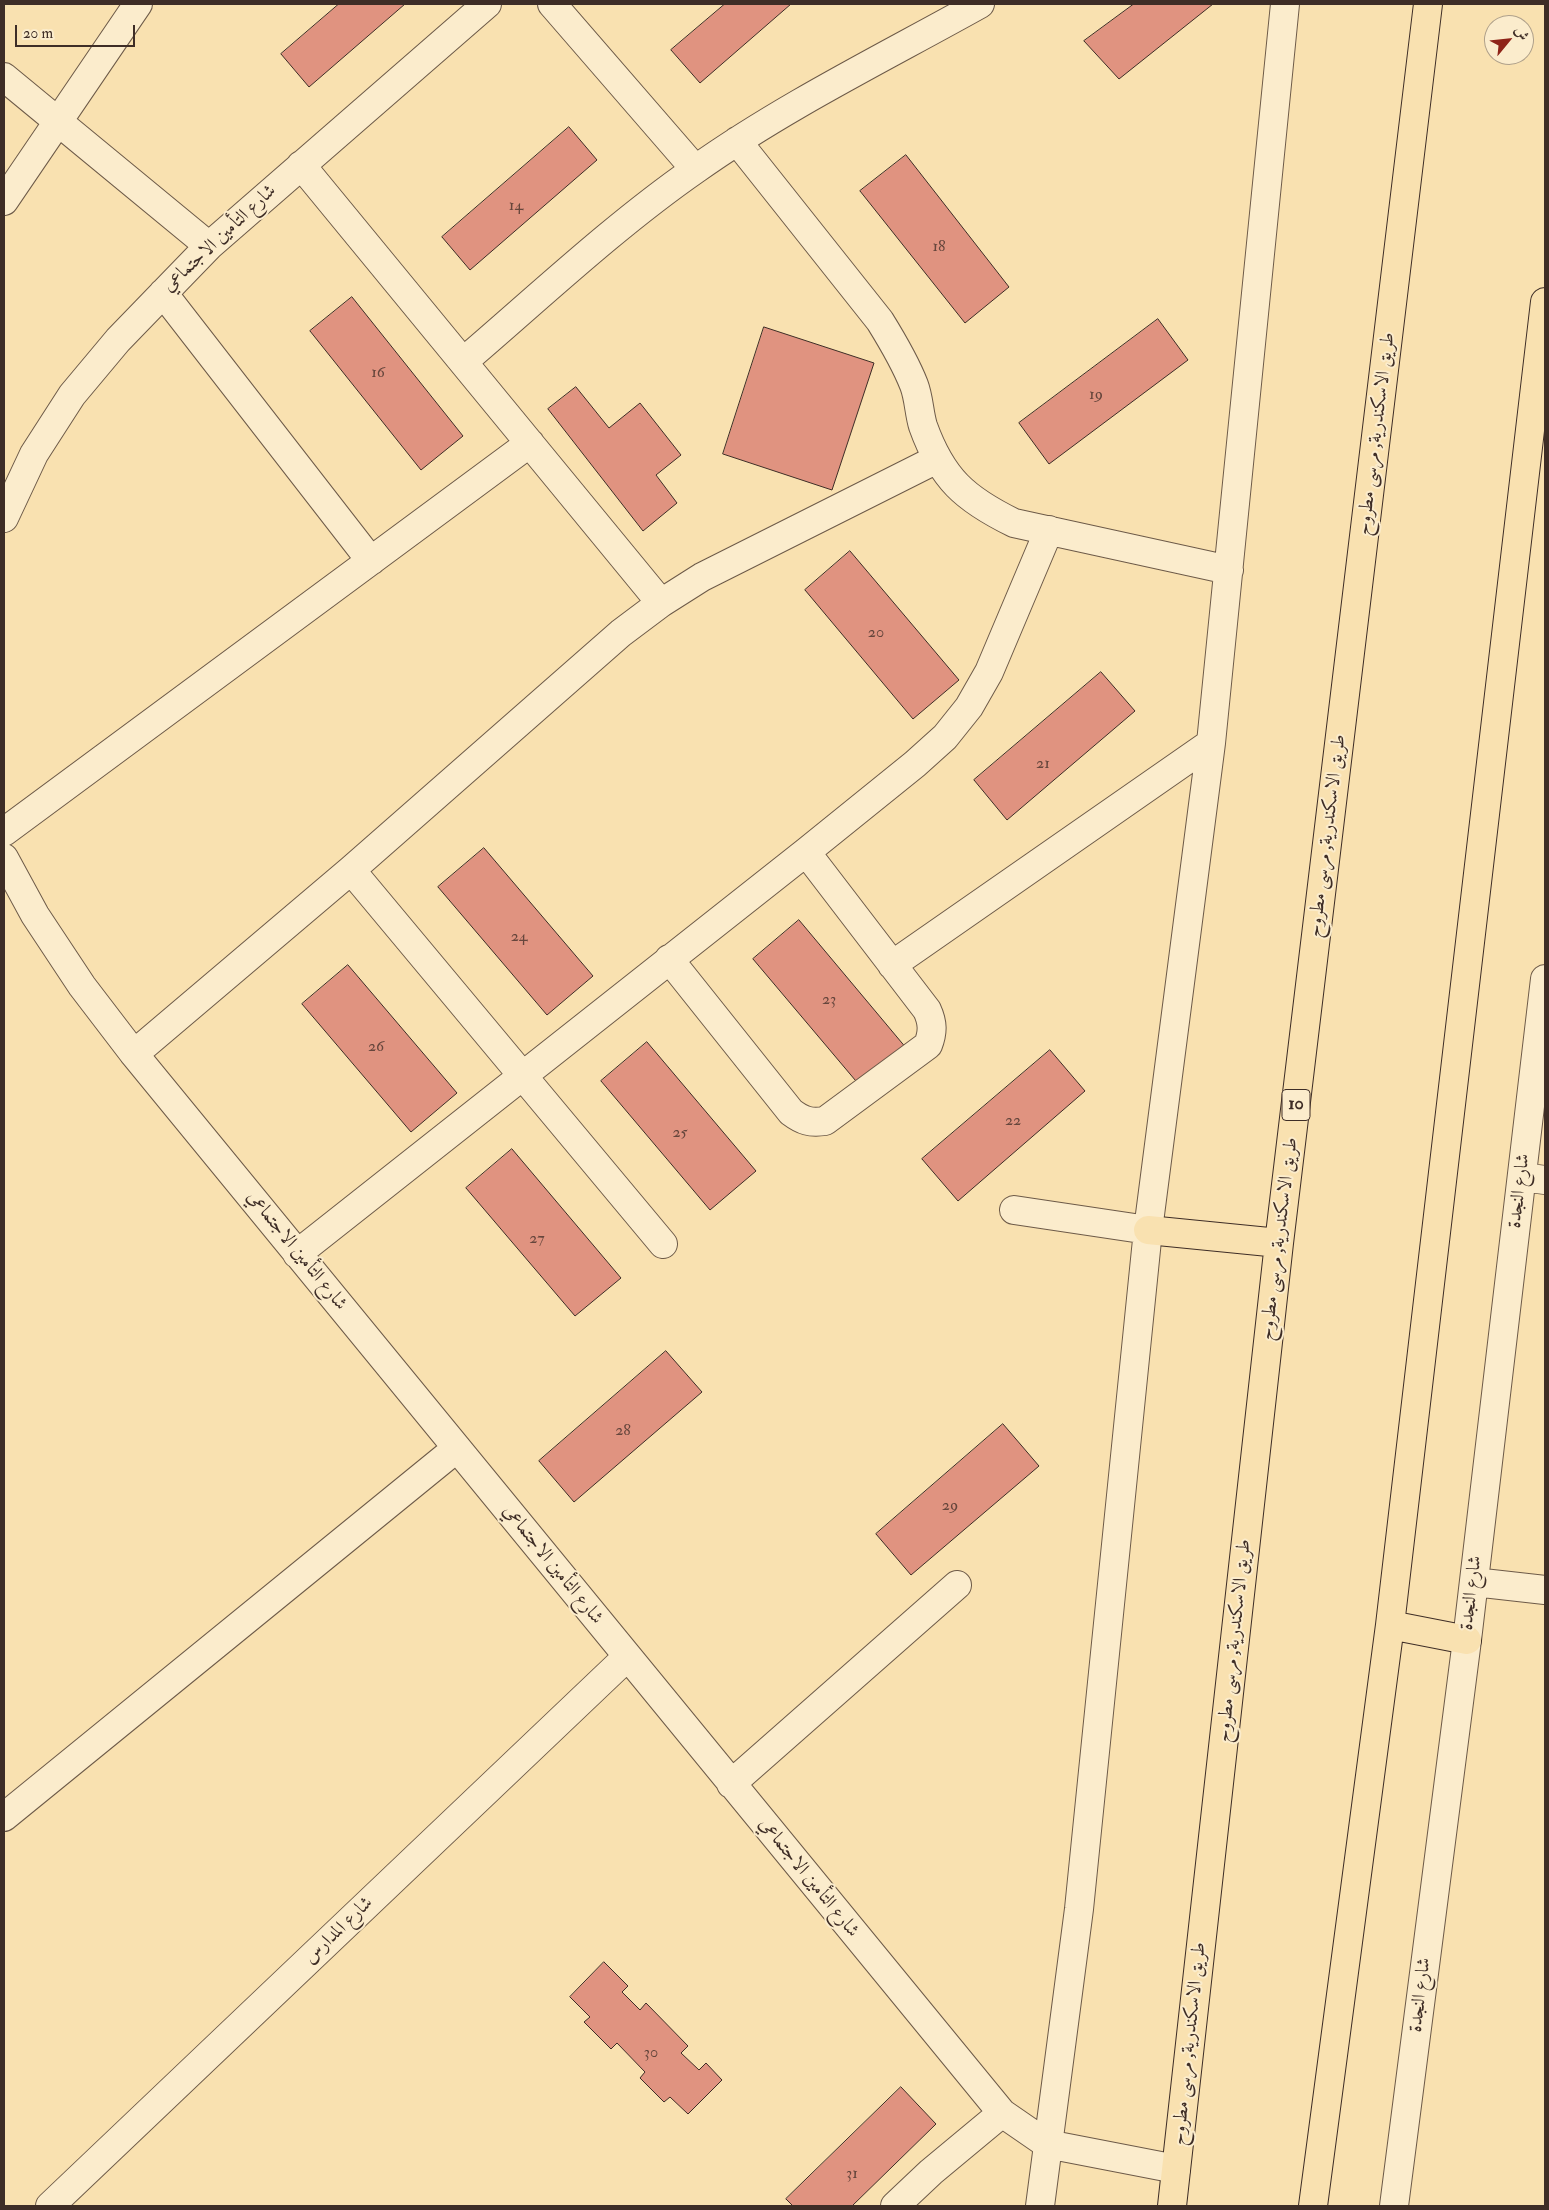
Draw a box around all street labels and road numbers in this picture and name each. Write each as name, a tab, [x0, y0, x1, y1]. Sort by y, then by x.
street label: شارع التأمين الاجتماعي	[158, 180, 282, 298]
street label: طريق الاسكندرية, مرسى مطروح	[1353, 331, 1401, 537]
street label: طريق الاسكندرية, مرسى مطروح	[1304, 733, 1352, 939]
road number: 10	[1282, 1090, 1310, 1120]
street label: طريق الاسكندرية, مرسى مطروح	[1256, 1136, 1304, 1342]
street label: شارع النجدة	[1504, 1152, 1536, 1230]
street label: شارع التأمين الاجتماعي	[241, 1187, 351, 1315]
street label: شارع التأمين الاجتماعي	[497, 1501, 607, 1629]
street label: طريق الاسكندرية, مرسى مطروح	[1213, 1538, 1257, 1744]
street label: شارع النجدة	[1456, 1554, 1488, 1632]
street label: شارع التأمين الاجتماعي	[753, 1814, 863, 1942]
street label: شارع المدارس	[300, 1892, 378, 1970]
street label: طريق الاسكندرية, مرسى مطروح	[1168, 1941, 1212, 2147]
street label: شارع النجدة	[1405, 1956, 1437, 2034]

